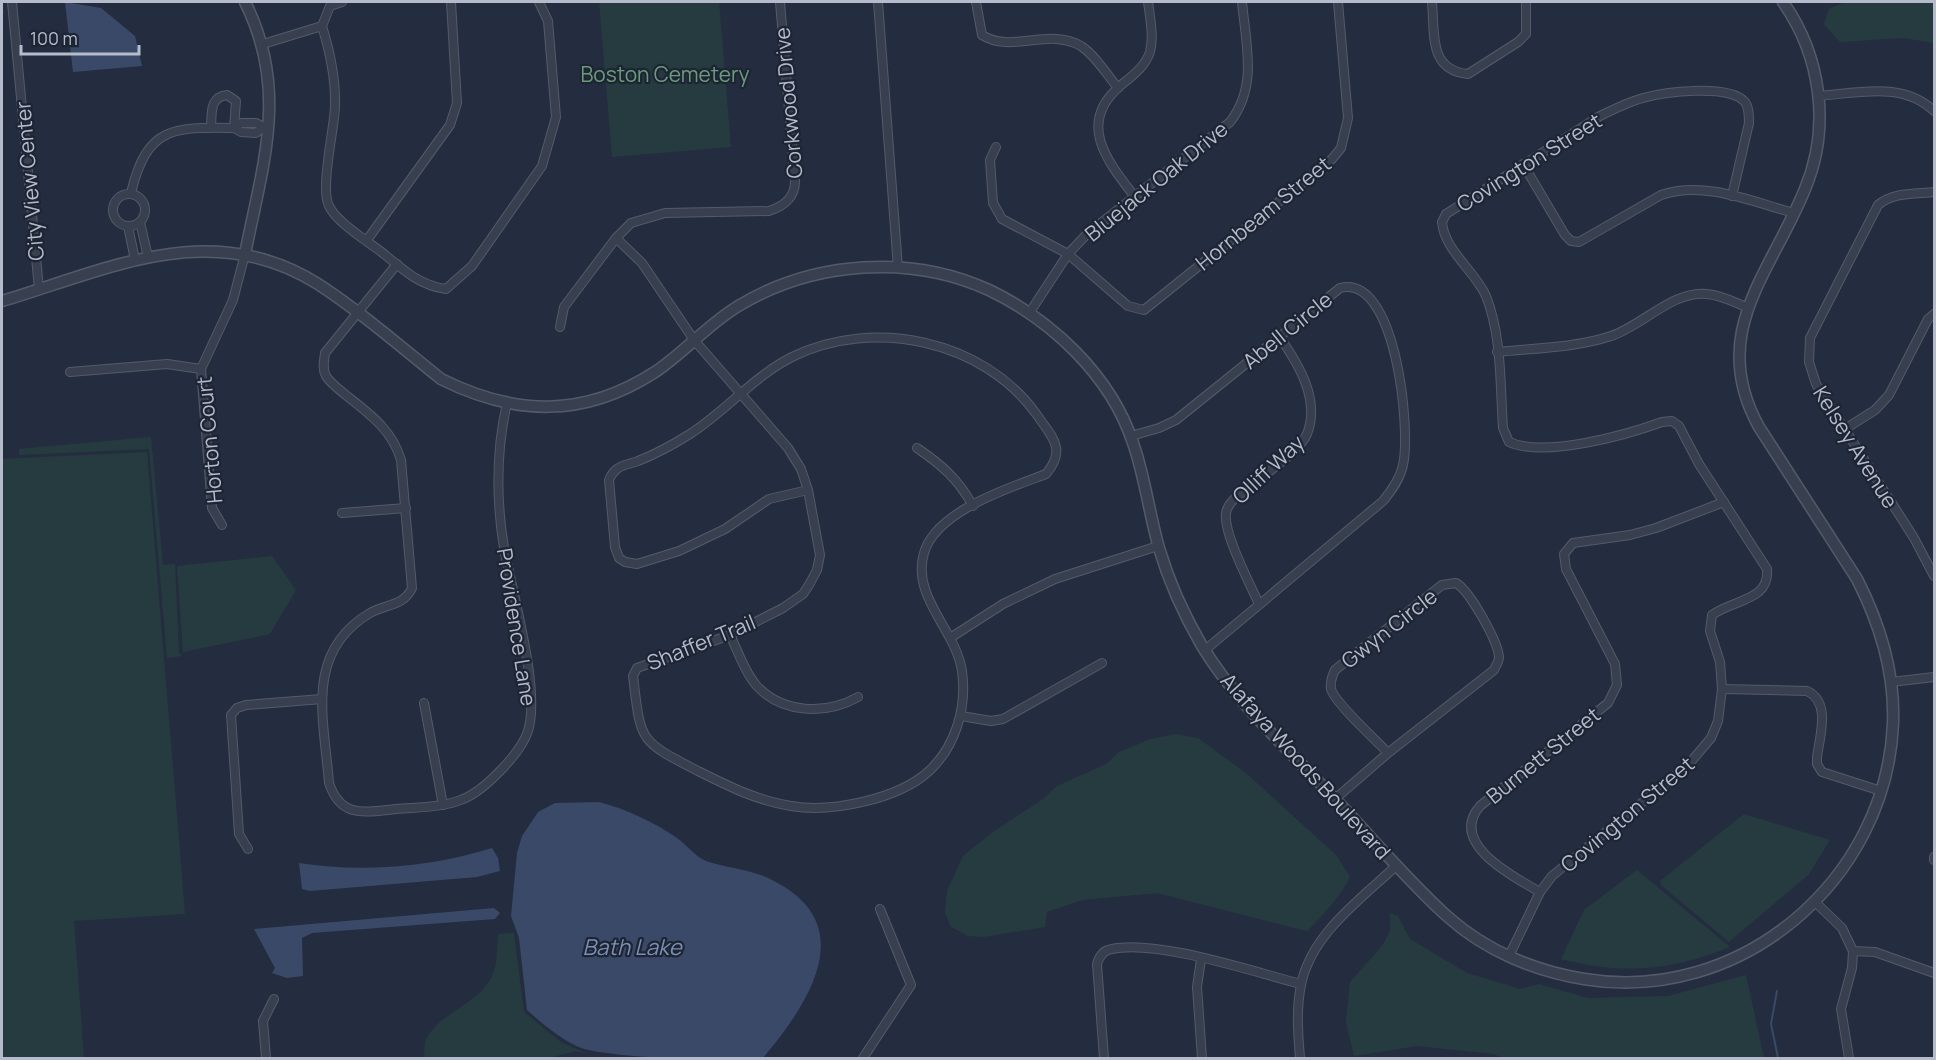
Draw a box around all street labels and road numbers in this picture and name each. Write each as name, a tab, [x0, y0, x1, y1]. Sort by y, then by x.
street label: Corkwood Drive	[767, 26, 809, 180]
street label: City View Center	[8, 100, 50, 262]
street label: Covington Street	[1451, 106, 1607, 218]
street label: Bluejack Oak Drive	[1079, 115, 1233, 247]
street label: Hornbeam Street	[1189, 150, 1337, 276]
street label: Abell Circle	[1236, 285, 1338, 375]
street label: Horton Court	[190, 375, 228, 505]
street label: Kelsey Avenue	[1807, 381, 1905, 513]
street label: Olliff Way	[1226, 428, 1310, 510]
street label: Providence Lane	[491, 546, 543, 708]
street label: Gwyn Circle	[1335, 582, 1443, 674]
street label: Shaffer Trail	[643, 608, 759, 676]
street label: Alafaya Woods Boulevard	[1215, 667, 1397, 865]
street label: Burnett Street	[1480, 700, 1606, 810]
street label: Covington Street	[1554, 750, 1700, 878]

